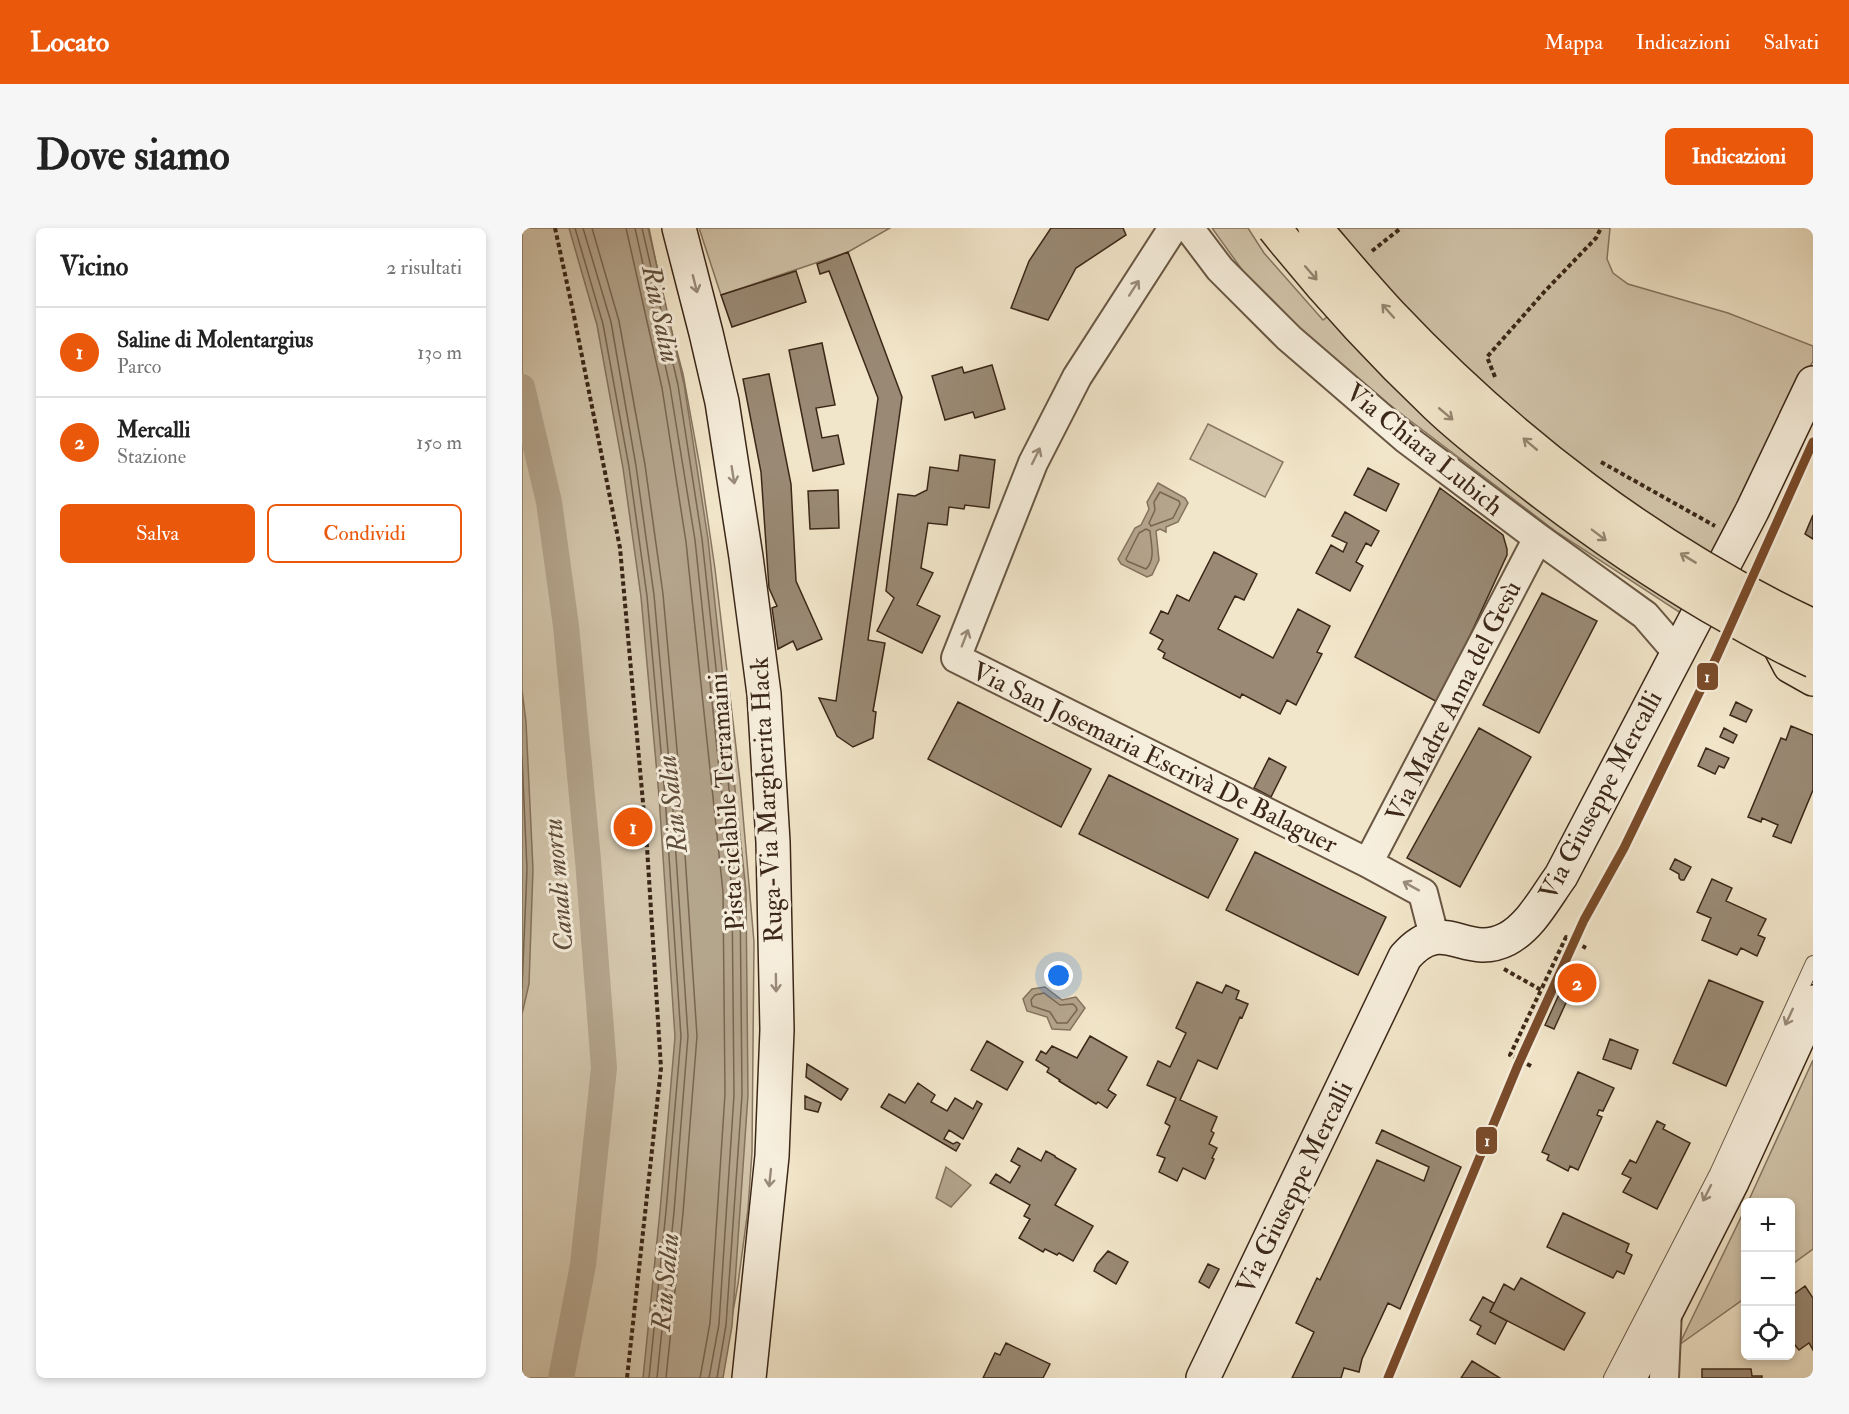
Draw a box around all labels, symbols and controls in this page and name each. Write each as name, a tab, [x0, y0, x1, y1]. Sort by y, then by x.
text: Locato	[30, 25, 109, 60]
text: Mappa	[1544, 29, 1603, 56]
text: Indicazioni	[1636, 29, 1730, 56]
text: Salvati	[1763, 29, 1819, 56]
button: Indicazioni	[1665, 128, 1813, 185]
text: Dove siamo	[36, 130, 230, 182]
text: Vicino	[60, 251, 128, 283]
text: 2 risultati	[386, 255, 462, 280]
water label: Riu Saliu	[634, 262, 687, 366]
one-way arrow	[1305, 265, 1318, 281]
one-way arrow	[689, 275, 701, 294]
one-way arrow	[1129, 280, 1141, 297]
one-way arrow	[1381, 304, 1395, 319]
text: Saline di Molentargius	[117, 326, 313, 354]
text: 1	[76, 340, 83, 365]
text: 130 m	[417, 340, 462, 365]
text: Parco	[117, 354, 161, 379]
street label: Via Chiara Lubich	[1339, 377, 1510, 523]
one-way arrow	[1438, 407, 1453, 421]
text: Mercalli	[117, 416, 190, 444]
text: 2	[74, 430, 85, 455]
text: 150 m	[416, 430, 462, 455]
one-way arrow	[1522, 438, 1538, 451]
text: Stazione	[117, 444, 186, 469]
one-way arrow	[1031, 448, 1043, 466]
one-way arrow	[728, 465, 739, 485]
button: Salva	[60, 504, 255, 563]
button: Condividi	[267, 504, 462, 563]
one-way arrow	[1591, 528, 1607, 541]
one-way arrow	[1680, 552, 1697, 564]
street label: Via Madre Anna del Gesù	[1379, 576, 1529, 827]
one-way arrow	[960, 629, 971, 647]
street label: Via San Josemaria Escrivà De Balaguer	[966, 655, 1343, 861]
street label: Ruga-Via Margherita Hack	[744, 656, 790, 944]
line badge: 1	[1696, 662, 1719, 691]
text: 1	[1704, 667, 1710, 687]
street label: Pista ciclabile Terramaini	[702, 672, 752, 932]
street label: Via Giuseppe Mercalli	[1532, 685, 1670, 906]
water label: Riu Saliu	[650, 753, 695, 856]
pin: 1	[614, 804, 652, 850]
water label: Canali mortu	[536, 817, 581, 953]
one-way arrow	[1403, 880, 1420, 892]
pin: 2	[1558, 960, 1596, 1005]
your location	[1044, 961, 1073, 990]
one-way arrow	[770, 973, 781, 992]
one-way arrow	[1783, 1007, 1795, 1025]
street label: Via Giuseppe Mercalli	[1230, 1076, 1361, 1299]
line badge: 1	[1475, 1126, 1498, 1155]
text: 1	[1484, 1131, 1490, 1151]
one-way arrow	[764, 1167, 775, 1187]
one-way arrow	[1701, 1184, 1712, 1202]
map controls	[1741, 1198, 1795, 1360]
button: +	[1741, 1198, 1795, 1252]
water label: Riu Saliu	[645, 1232, 686, 1333]
button: −	[1741, 1252, 1795, 1306]
button: locate	[1741, 1306, 1795, 1360]

